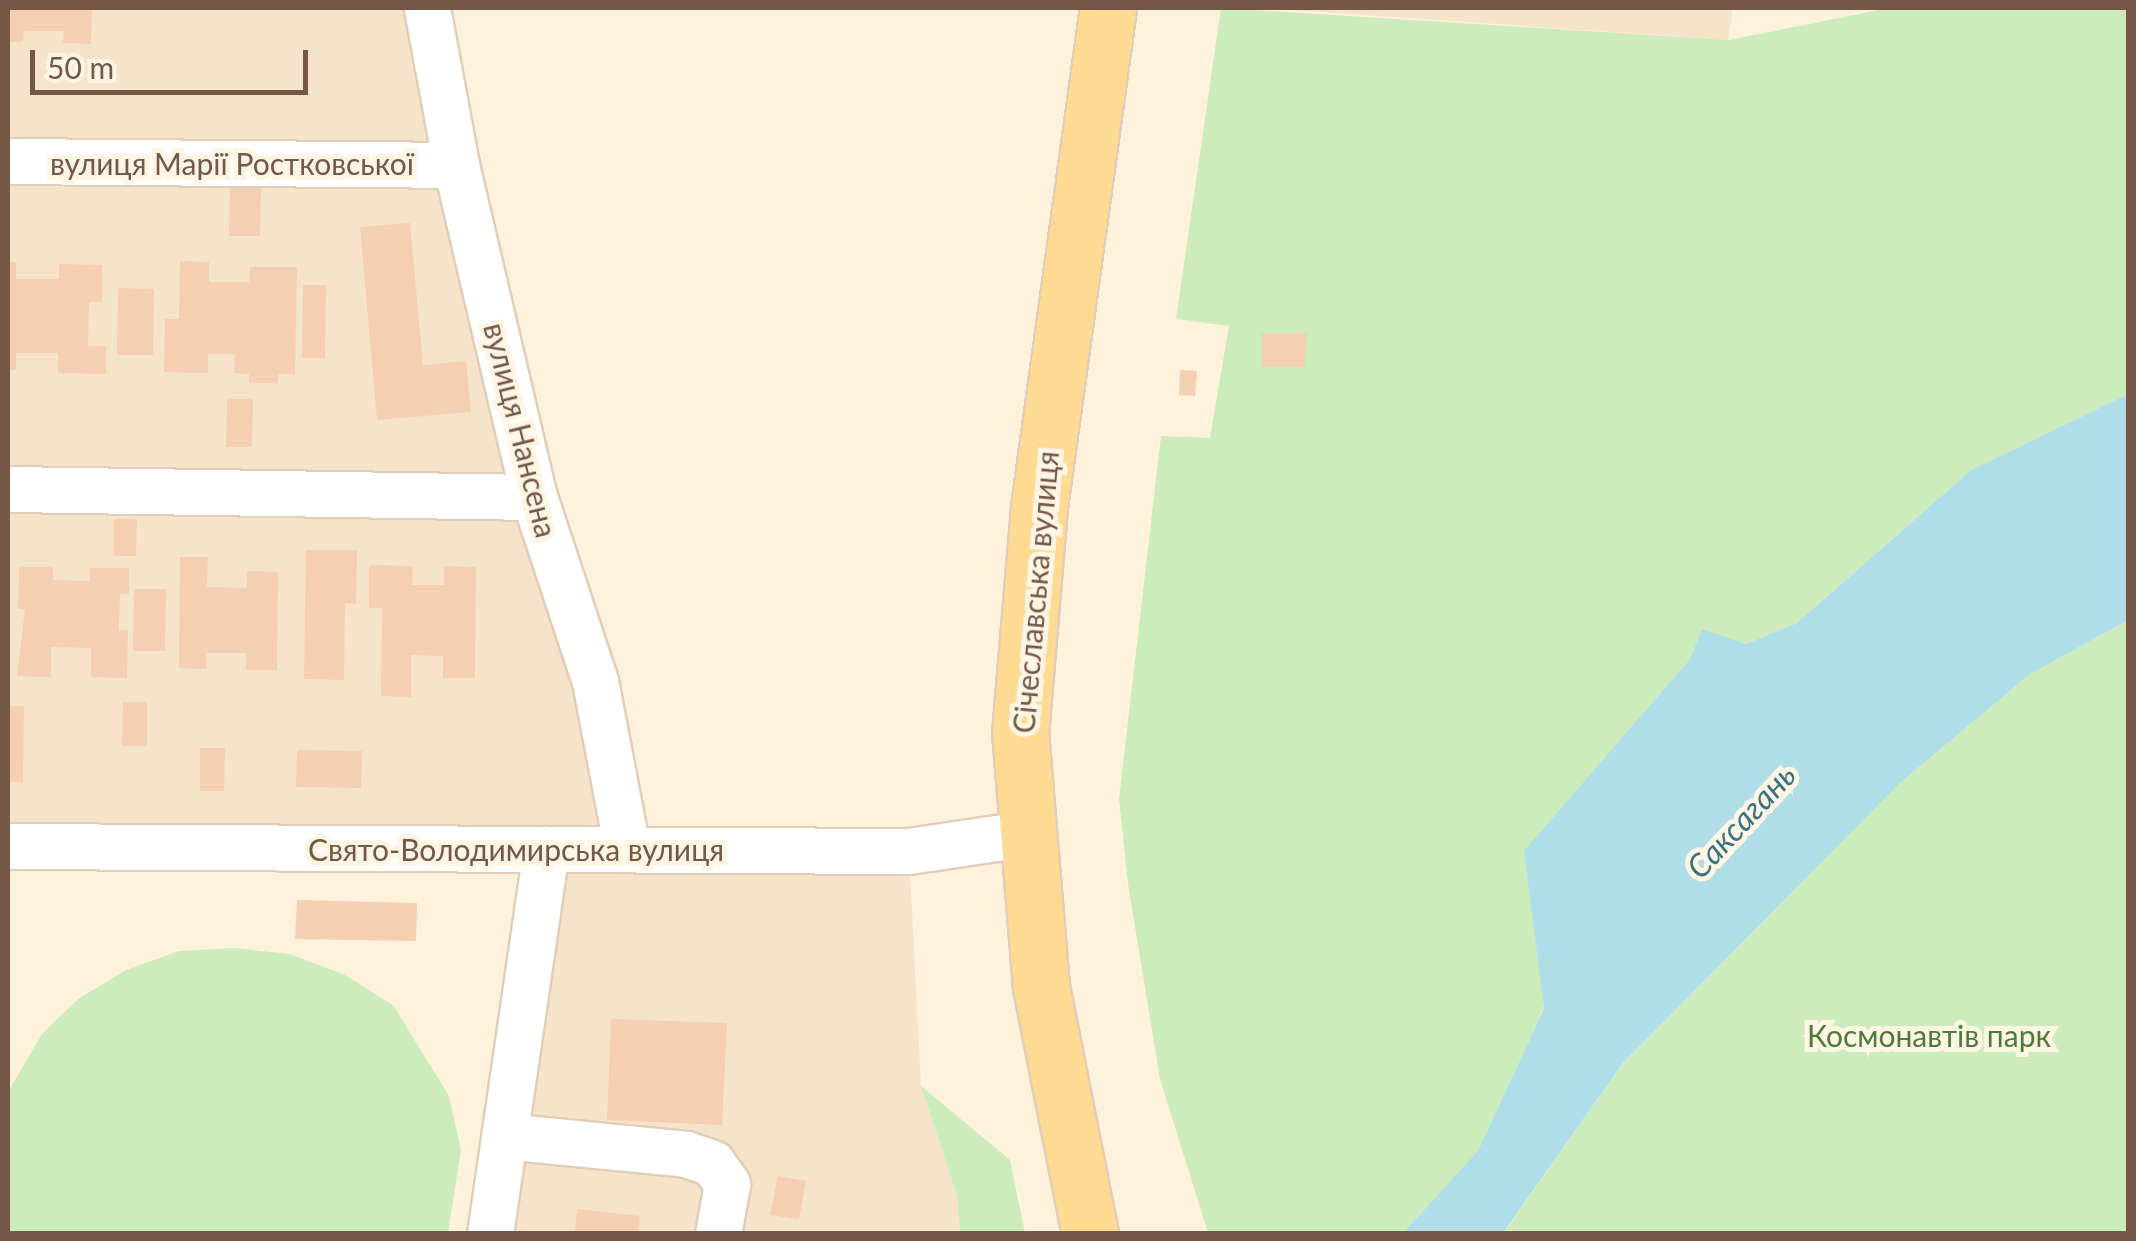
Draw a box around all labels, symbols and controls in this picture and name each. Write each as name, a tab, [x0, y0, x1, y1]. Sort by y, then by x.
scale bar	[35, 30, 312, 92]
text: 50 m	[47, 49, 114, 85]
street label: вулиця Марії Ростковської	[50, 145, 414, 181]
street label: вулиця Нансена	[477, 319, 565, 541]
street label: Січеславська вулиця	[1005, 449, 1065, 735]
water label: Саксагань	[1678, 756, 1804, 886]
street label: Свято-Володимирська вулиця	[308, 831, 724, 867]
park label: Космонавтів парк	[1807, 1017, 2051, 1053]

